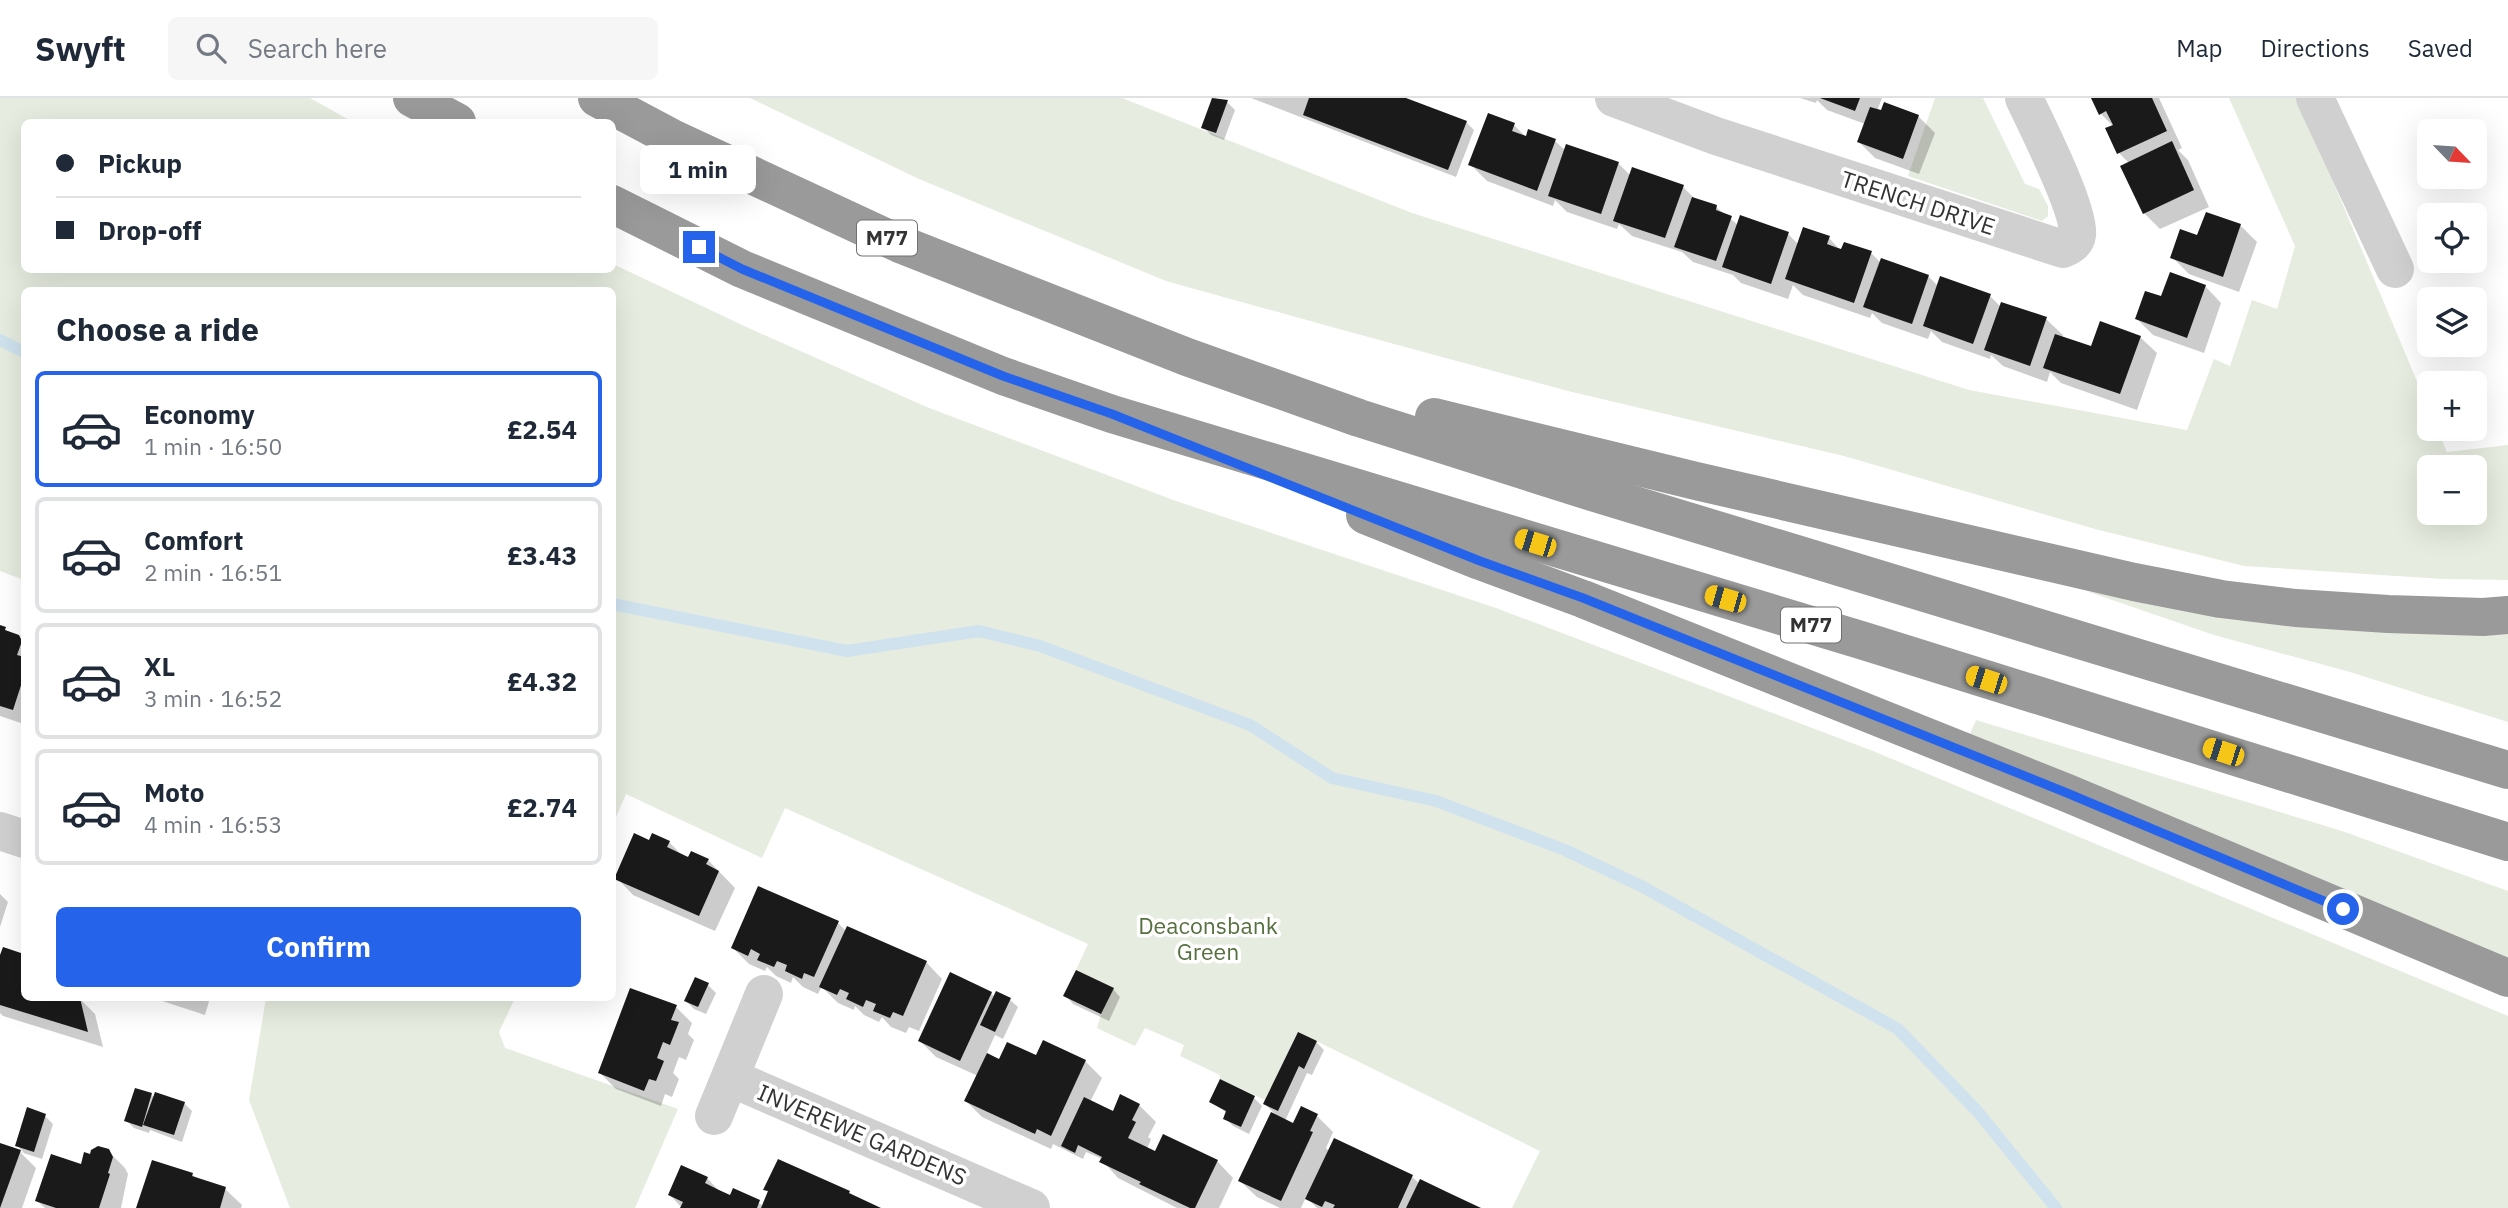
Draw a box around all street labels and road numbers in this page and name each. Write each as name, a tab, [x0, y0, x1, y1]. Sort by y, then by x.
street label: TRENCH DRIVE	[1837, 163, 1999, 241]
road number: M77	[857, 220, 917, 256]
road number: M77	[1781, 608, 1841, 642]
street label: INVEREWE GARDENS	[753, 1076, 971, 1192]

